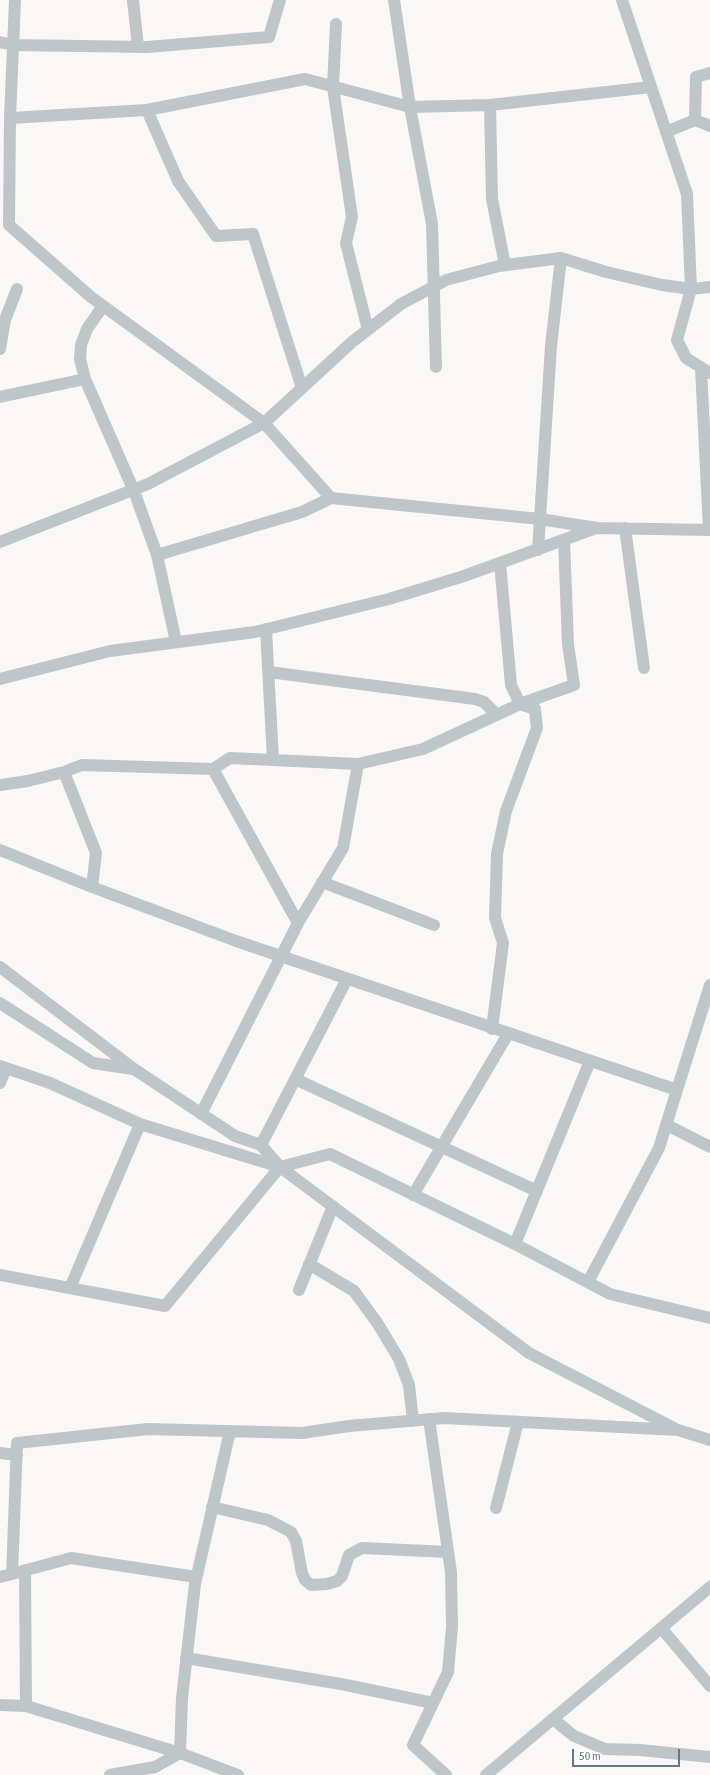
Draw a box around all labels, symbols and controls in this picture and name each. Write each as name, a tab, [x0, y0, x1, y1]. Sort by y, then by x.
scale bar	[574, 1741, 682, 1767]
text: 50 m	[579, 1749, 601, 1763]

